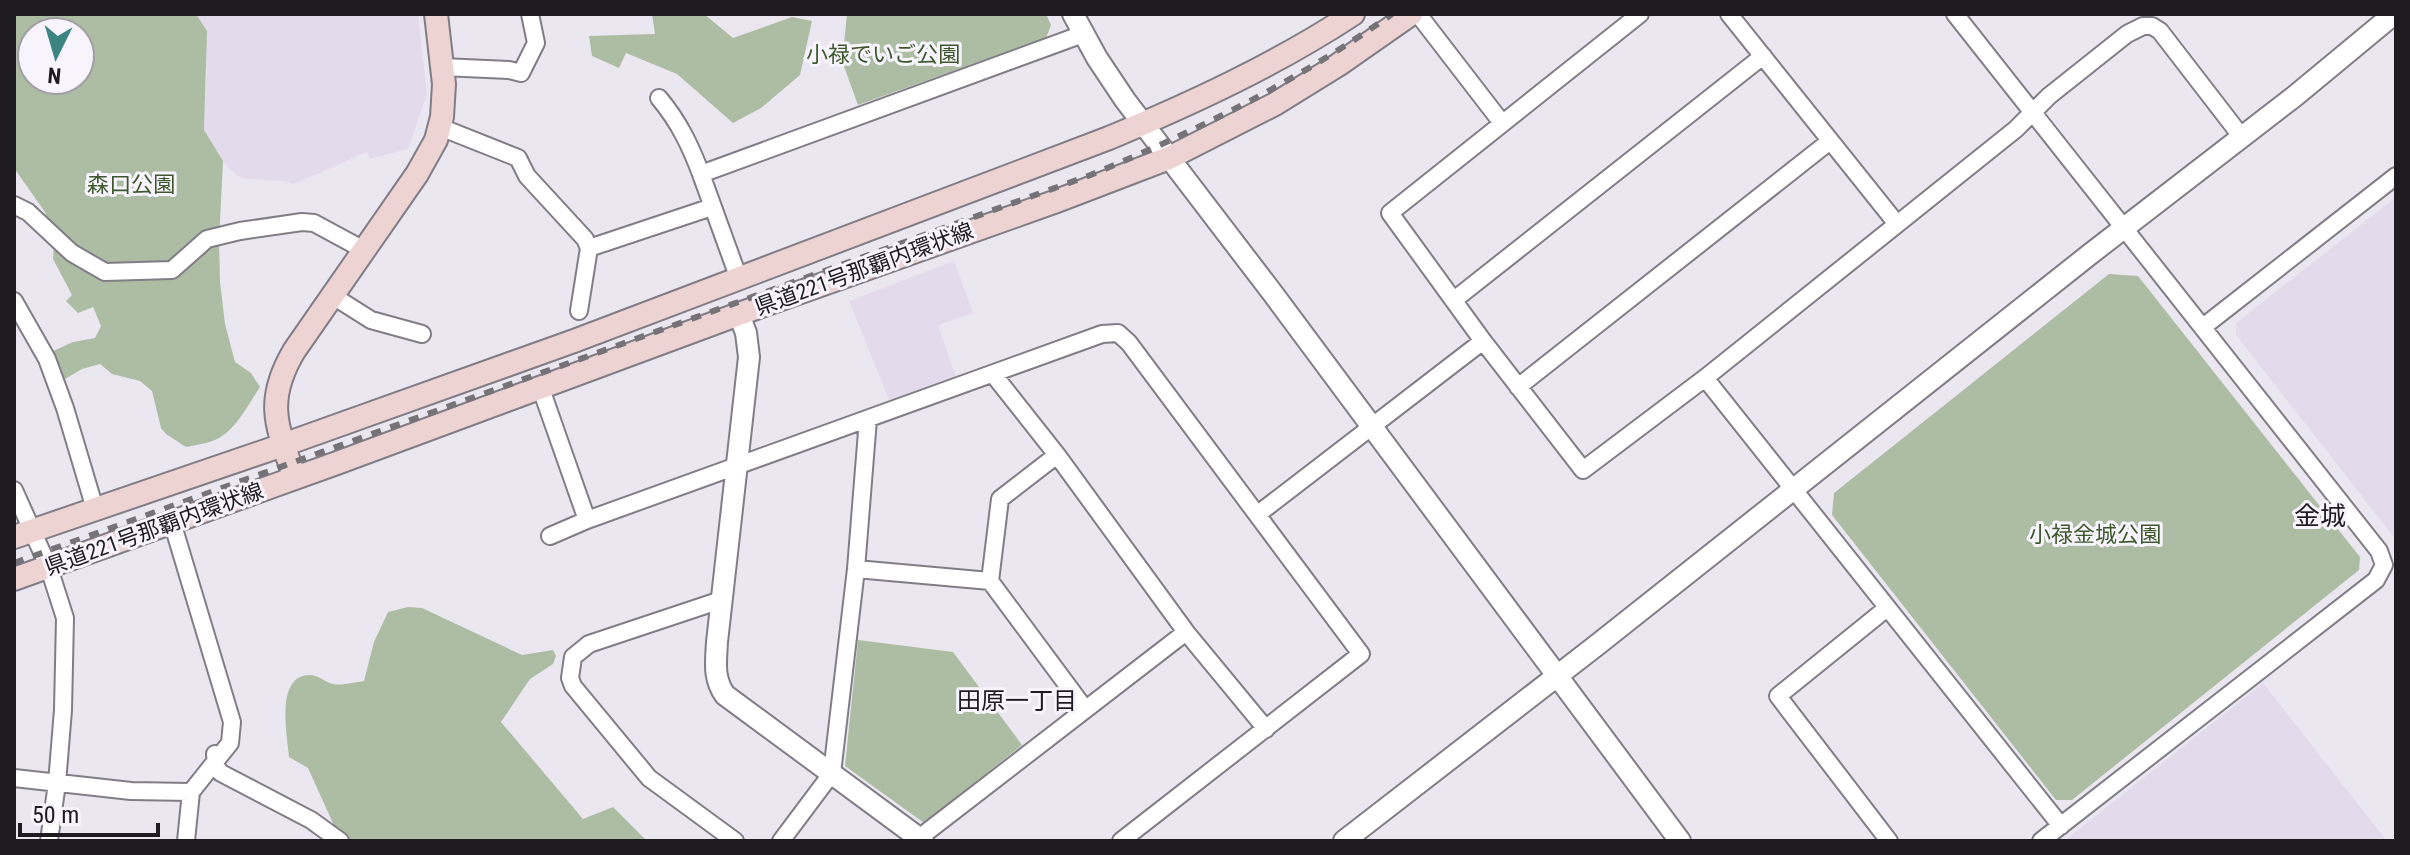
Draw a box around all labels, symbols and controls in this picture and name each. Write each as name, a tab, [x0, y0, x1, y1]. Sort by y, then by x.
north arrow	[16, 16, 96, 96]
park label: 小禄でいご公園	[806, 42, 960, 67]
text: N	[46, 62, 62, 88]
park label: 森口公園	[87, 172, 175, 197]
street label: 県道221号那覇内環状線	[751, 218, 977, 320]
street label: 県道221号那覇内環状線	[41, 478, 267, 580]
district label: 金城	[2294, 501, 2346, 531]
park label: 小禄金城公園	[2029, 522, 2161, 547]
district label: 田原一丁目	[957, 687, 1077, 715]
scale bar	[20, 787, 158, 837]
text: 50 m	[32, 801, 79, 829]

